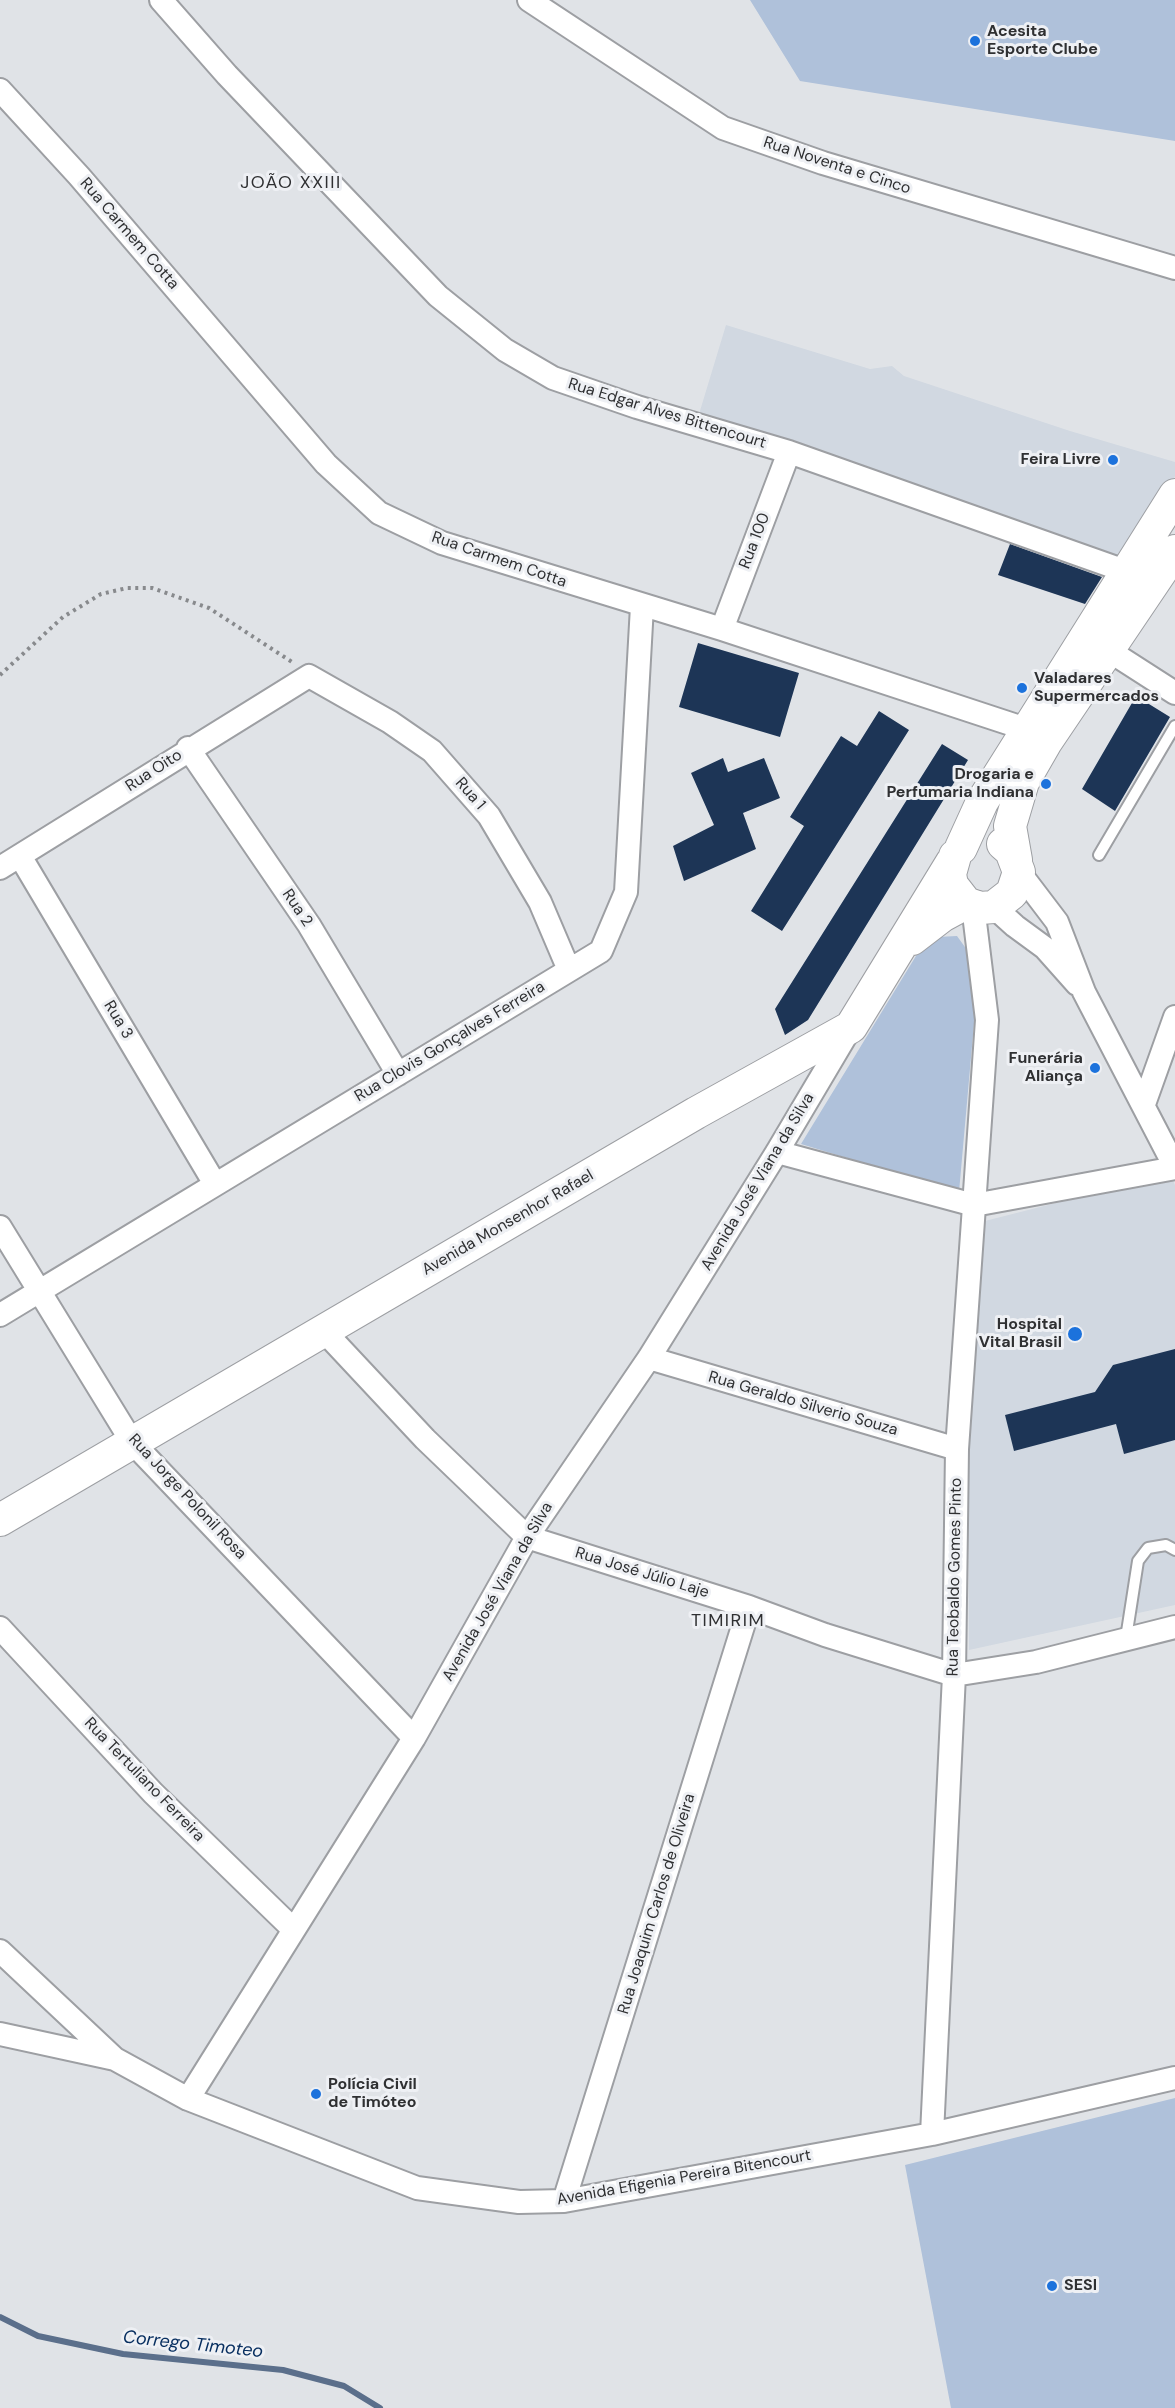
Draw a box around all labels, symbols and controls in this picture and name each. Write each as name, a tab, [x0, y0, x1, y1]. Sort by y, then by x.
place label: Acesita Esporte Clube	[987, 22, 1098, 60]
marker: Acesita Esporte Clube	[968, 34, 982, 48]
street label: Rua Noventa e Cinco	[761, 133, 913, 199]
district label: JOÃO XXIII	[240, 172, 342, 194]
street label: Rua Carmem Cotta	[75, 174, 183, 294]
street label: Rua Edgar Alves Bittencourt	[566, 375, 768, 453]
place label: Feira Livre	[1020, 450, 1101, 470]
marker: Feira Livre	[1106, 453, 1120, 467]
street label: Rua 100	[736, 510, 774, 572]
street label: Rua Carmem Cotta	[429, 528, 569, 592]
place label: Valadares Supermercados	[1034, 669, 1159, 707]
marker: Valadares Supermercados	[1015, 681, 1029, 695]
street label: Rua Oito	[122, 746, 186, 796]
place label: Drogaria e Perfumaria Indiana	[886, 765, 1034, 803]
street label: Rua 1	[451, 774, 489, 814]
marker: Drogaria e Perfumaria Indiana	[1039, 777, 1053, 791]
street label: Rua 2	[278, 886, 316, 930]
street label: Rua Clovis Gonçalves Ferreira	[351, 978, 549, 1106]
street label: Rua 3	[99, 997, 137, 1043]
place label: Funerária Aliança	[1009, 1049, 1083, 1087]
marker: Funerária Aliança	[1088, 1061, 1102, 1075]
street label: Avenida José Viana da Silva	[697, 1090, 819, 1274]
street label: Avenida Monsenhor Rafael	[419, 1166, 597, 1280]
place label: Hospital Vital Brasil	[979, 1315, 1062, 1353]
marker: Hospital Vital Brasil	[1066, 1325, 1084, 1343]
street label: Rua Geraldo Silverio Souza	[706, 1368, 900, 1440]
street label: Rua Jorge Polonil Rosa	[124, 1430, 250, 1564]
street label: Rua Teobaldo Gomes Pinto	[944, 1477, 966, 1677]
street label: Avenida José Viana da Silva	[439, 1499, 557, 1685]
street label: Rua José Júlio Laje	[573, 1544, 711, 1602]
district label: TIMIRIM	[691, 1610, 765, 1632]
street label: Rua Tertuliano Ferreira	[80, 1714, 208, 1846]
street label: Rua Joaquim Carlos de Oliveira	[614, 1791, 700, 2017]
place label: Polícia Civil de Timóteo	[328, 2075, 417, 2113]
marker: Polícia Civil de Timóteo	[309, 2087, 323, 2101]
street label: Avenida Efigenia Pereira Bitencourt	[555, 2146, 813, 2210]
place label: SESI	[1064, 2276, 1097, 2296]
marker: SESI	[1045, 2279, 1059, 2293]
water label: Corrego Timoteo	[122, 2327, 264, 2363]

